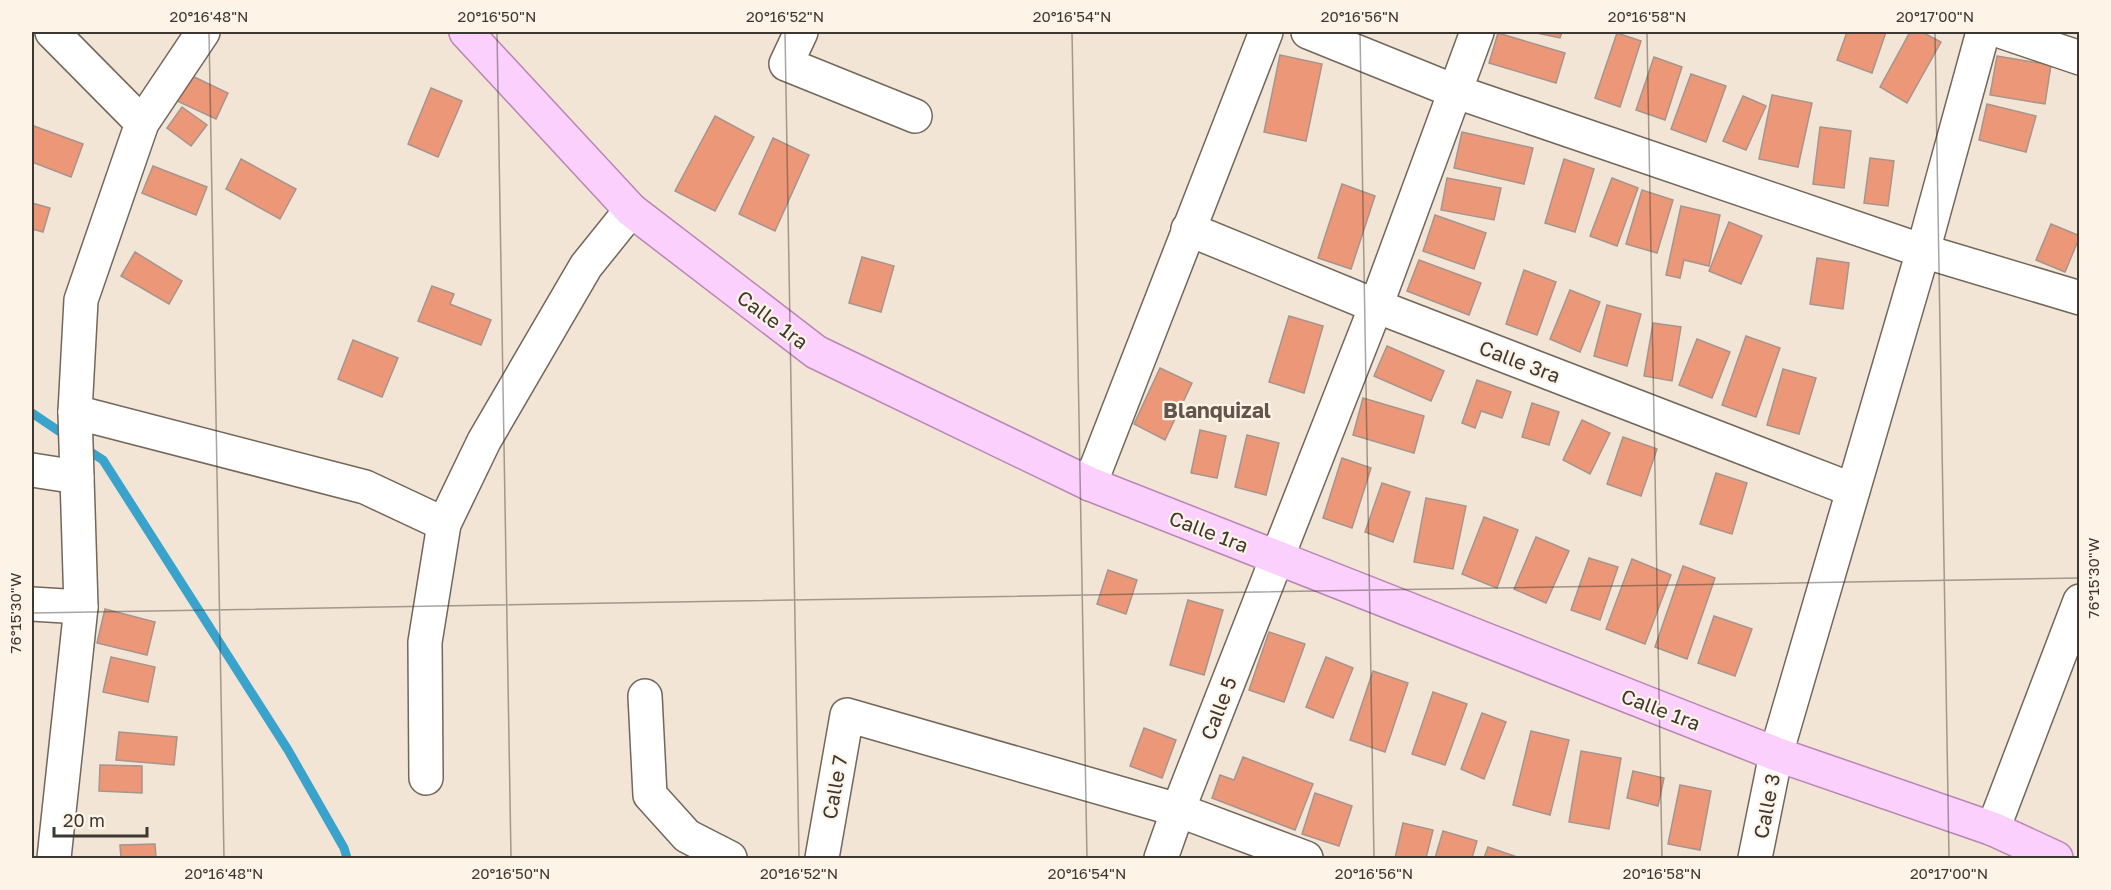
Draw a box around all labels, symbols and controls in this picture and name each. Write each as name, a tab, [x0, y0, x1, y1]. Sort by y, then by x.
text: 20°16'48"N	[169, 7, 249, 25]
text: 20°16'50"N	[458, 7, 536, 25]
text: 20°16'52"N	[746, 7, 824, 25]
text: 20°16'54"N	[1033, 7, 1111, 25]
text: 20°16'56"N	[1321, 7, 1399, 25]
text: 20°16'58"N	[1608, 7, 1686, 25]
text: 20°17'00"N	[1896, 7, 1974, 25]
street label: Calle 1ra	[733, 285, 813, 353]
street label: Calle 3ra	[1476, 335, 1564, 387]
district label: Blanquizal	[1163, 397, 1271, 423]
street label: Calle 1ra	[1166, 505, 1252, 557]
text: 76°15'30"W	[2084, 538, 2102, 618]
text: 76°15'30"W	[6, 573, 24, 653]
street label: Calle 5	[1195, 673, 1241, 743]
street label: Calle 1ra	[1618, 683, 1704, 735]
street label: Calle 7	[817, 753, 851, 821]
street label: Calle 3	[1748, 771, 1784, 841]
scale bar	[54, 800, 147, 838]
text: 20 m	[63, 809, 105, 831]
text: 20°16'48"N	[184, 864, 264, 882]
text: 20°16'50"N	[472, 864, 550, 882]
text: 20°16'52"N	[760, 864, 838, 882]
text: 20°16'54"N	[1048, 864, 1126, 882]
text: 20°16'56"N	[1335, 864, 1413, 882]
text: 20°16'58"N	[1623, 864, 1701, 882]
text: 20°17'00"N	[1910, 864, 1988, 882]

